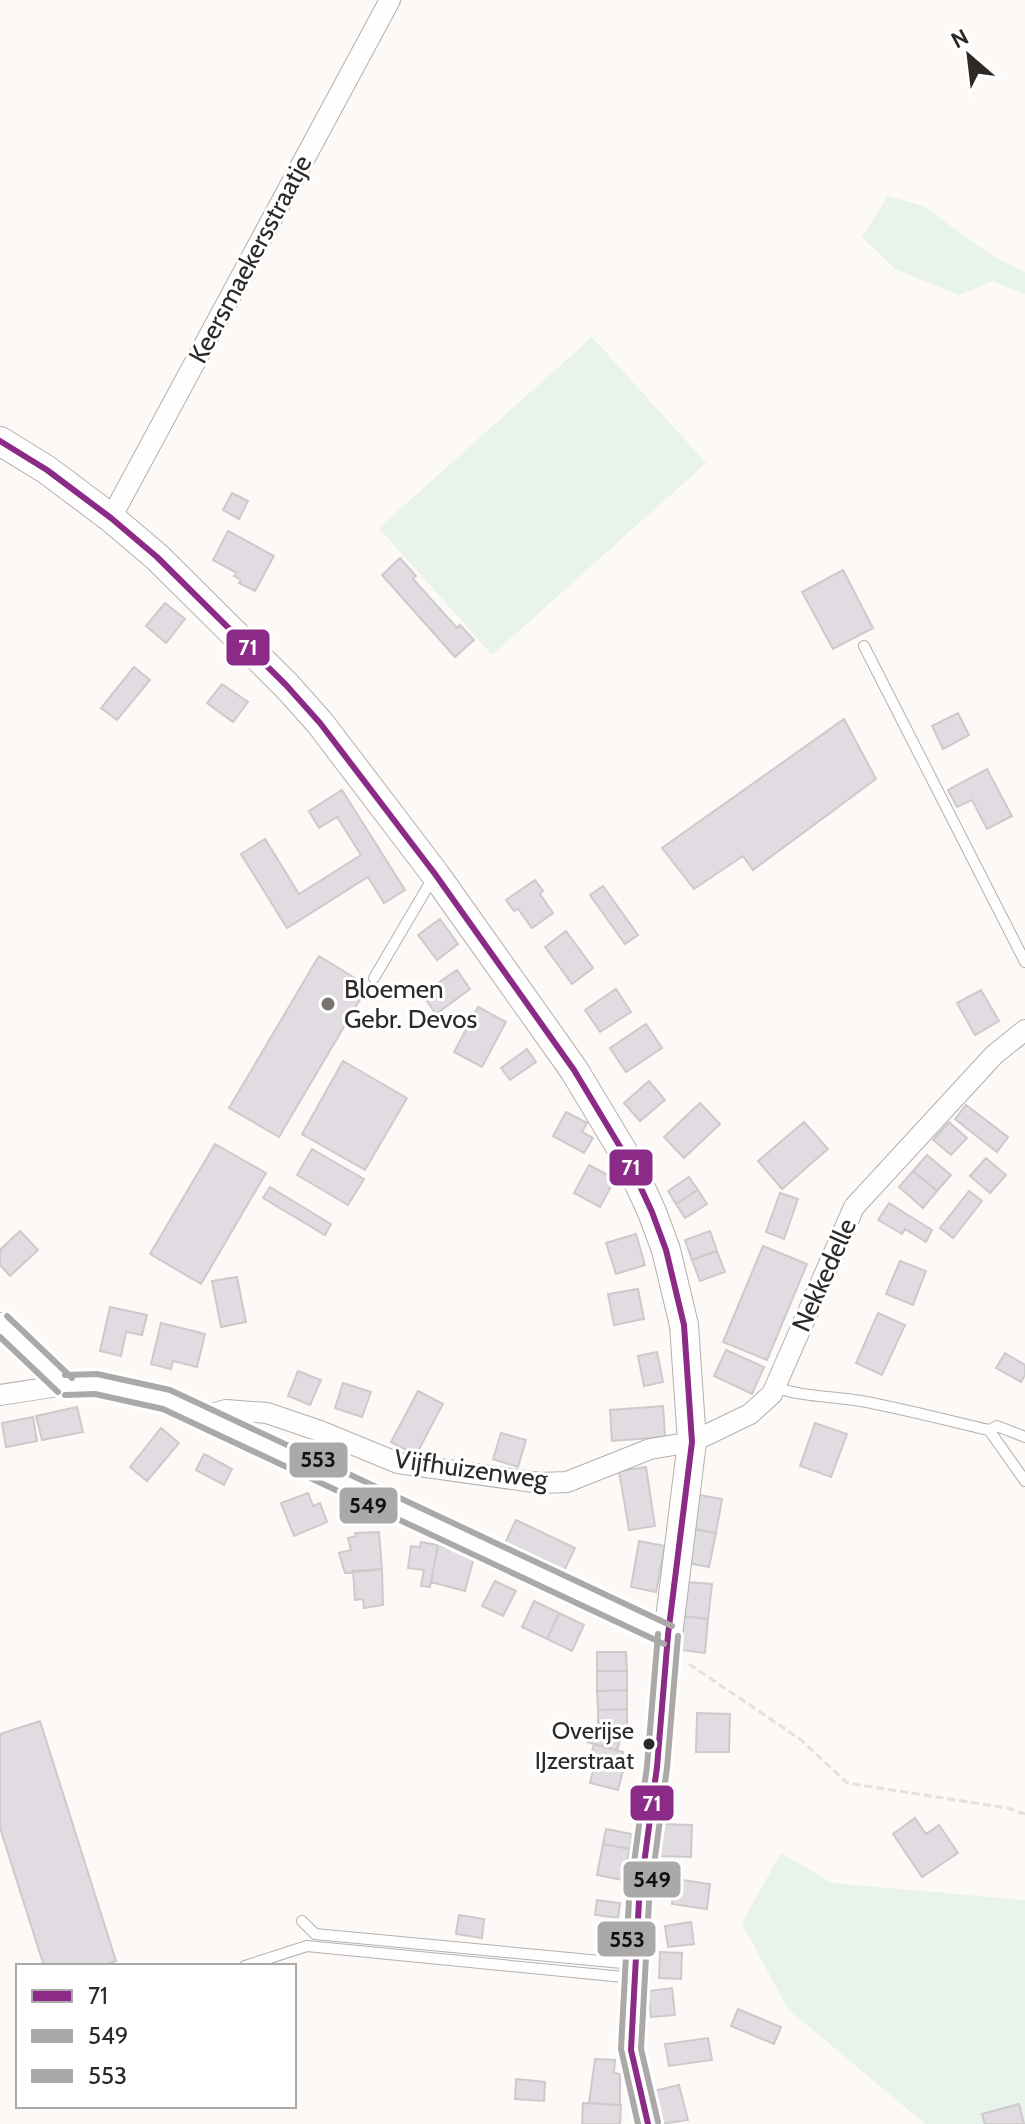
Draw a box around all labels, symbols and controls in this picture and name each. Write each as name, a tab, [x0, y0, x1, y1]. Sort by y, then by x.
north arrow	[929, 16, 1009, 96]
text: N	[947, 23, 973, 54]
street label: Keersmaekersstraatje	[182, 149, 318, 369]
line badge: 71	[225, 628, 271, 667]
text: 71	[238, 634, 258, 661]
place label: Bloemen Gebr. Devos	[344, 973, 478, 1035]
marker: Bloemen Gebr. Devos	[319, 995, 337, 1013]
line badge: 71	[608, 1148, 654, 1187]
text: 71	[621, 1154, 641, 1181]
street label: Nekkedelle	[785, 1213, 863, 1337]
line badge: 553	[288, 1441, 349, 1479]
street label: Vijfhuizenweg	[392, 1442, 551, 1496]
text: 553	[300, 1446, 336, 1473]
line badge: 549	[338, 1486, 399, 1525]
text: 549	[349, 1492, 387, 1519]
place label: Overijse IJzerstraat	[535, 1716, 634, 1775]
marker: Overijse IJzerstraat	[641, 1736, 657, 1752]
line badge: 71	[629, 1784, 675, 1822]
text: 71	[642, 1790, 662, 1817]
line badge: 549	[622, 1860, 682, 1899]
text: 549	[633, 1866, 671, 1893]
line badge: 553	[596, 1920, 657, 1958]
text: 553	[609, 1926, 645, 1953]
legend	[16, 1964, 296, 2108]
text: 71	[88, 1981, 108, 2010]
text: 549	[88, 2021, 129, 2050]
text: 553	[88, 2061, 127, 2090]

